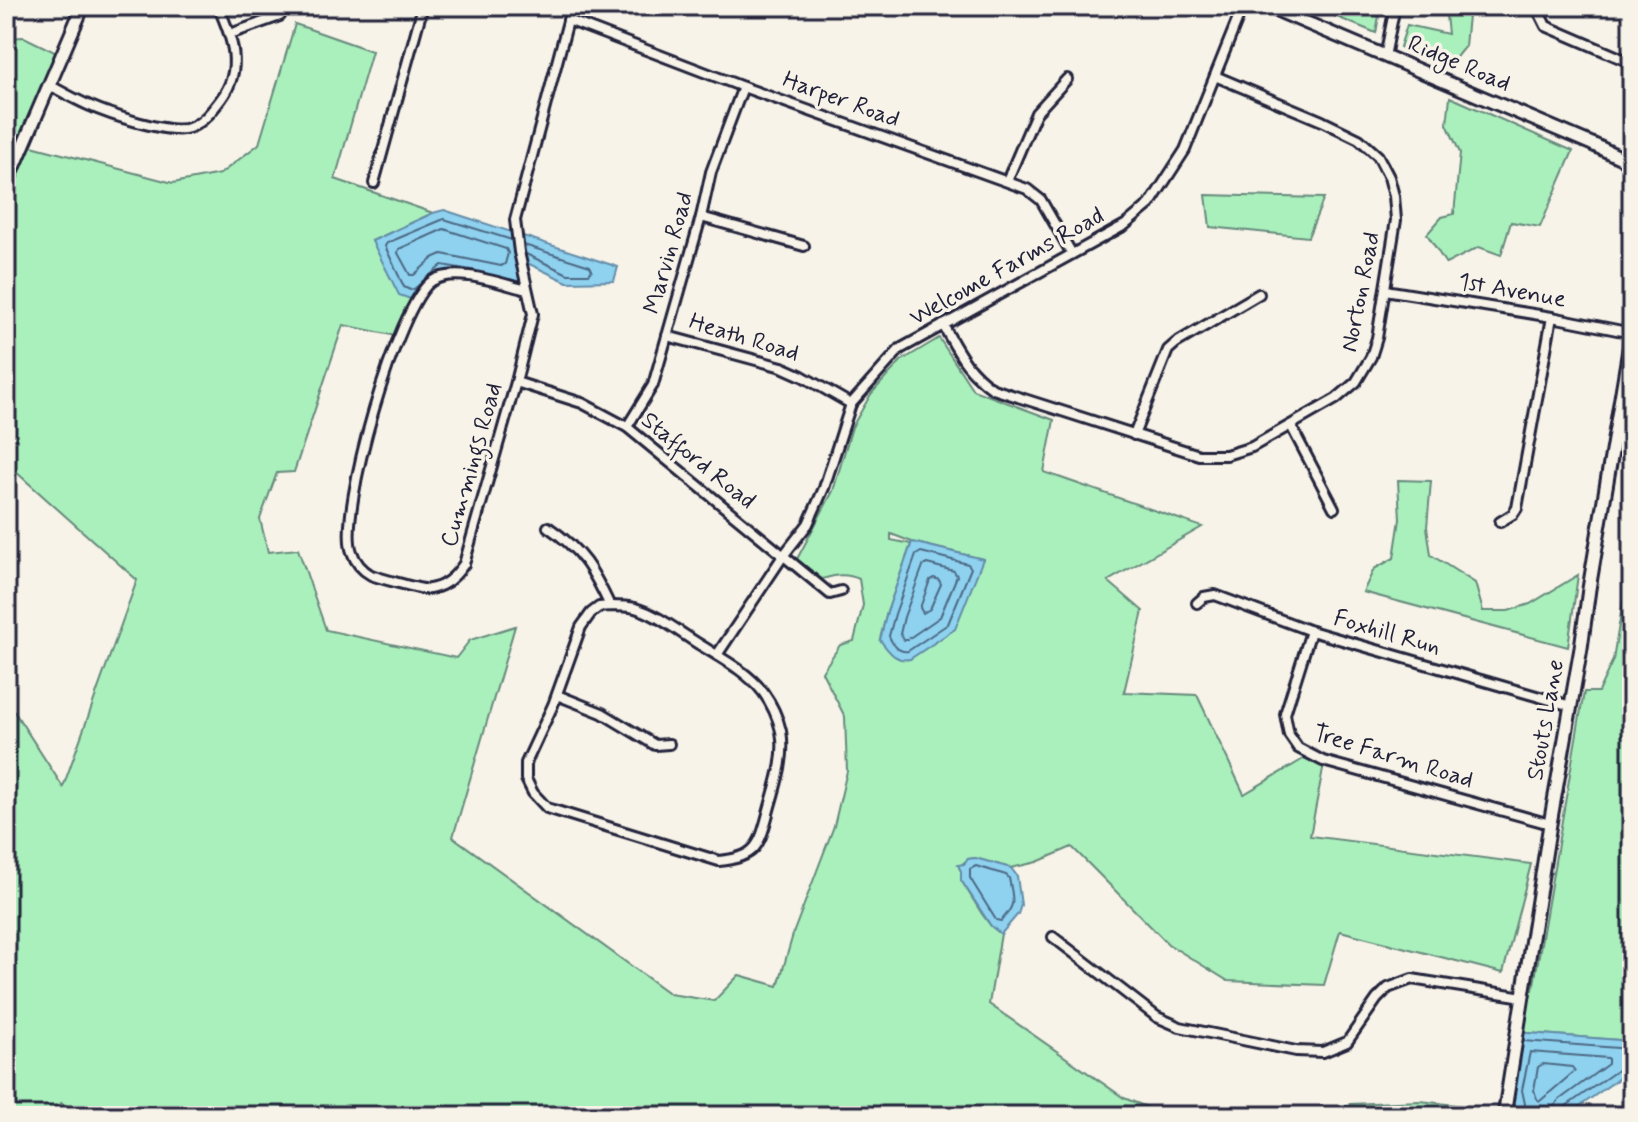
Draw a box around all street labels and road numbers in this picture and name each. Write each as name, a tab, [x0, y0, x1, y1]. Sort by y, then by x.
street label: Ridge Road	[1402, 28, 1515, 101]
street label: Harper Road	[778, 64, 904, 136]
street label: Marvin Road	[637, 188, 701, 318]
street label: Welcome Farms Road	[904, 201, 1110, 333]
street label: Norton Road	[1334, 229, 1388, 355]
street label: 1st Avenue	[1456, 266, 1569, 316]
street label: Heath Road	[685, 307, 803, 369]
street label: Cummings Road	[434, 379, 513, 552]
street label: Stafford Road	[633, 405, 762, 518]
street label: Foxhill Run	[1330, 603, 1444, 663]
street label: Stouts Lane	[1520, 657, 1572, 783]
street label: Tree Farm Road	[1309, 718, 1477, 796]

